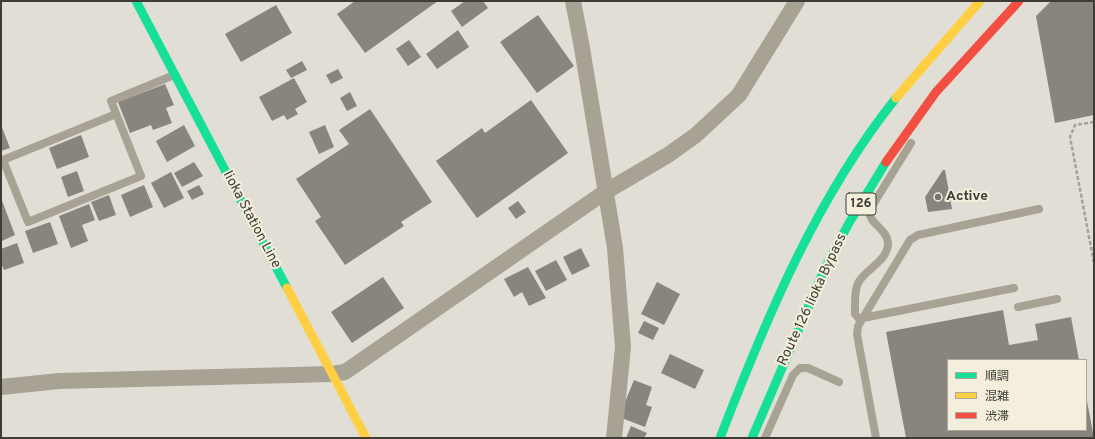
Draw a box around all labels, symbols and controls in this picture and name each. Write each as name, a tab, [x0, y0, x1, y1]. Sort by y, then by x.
street label: Iioka Station Line	[218, 168, 284, 272]
place label: Active	[946, 189, 988, 205]
marker: Active	[933, 192, 943, 202]
road number: 126	[846, 193, 876, 215]
street label: Route 126 Iioka Bypass	[775, 231, 851, 369]
legend	[947, 359, 1087, 431]
text: 順調	[985, 369, 1009, 385]
text: 混雑	[985, 389, 1009, 405]
text: 渋滞	[985, 409, 1009, 425]

